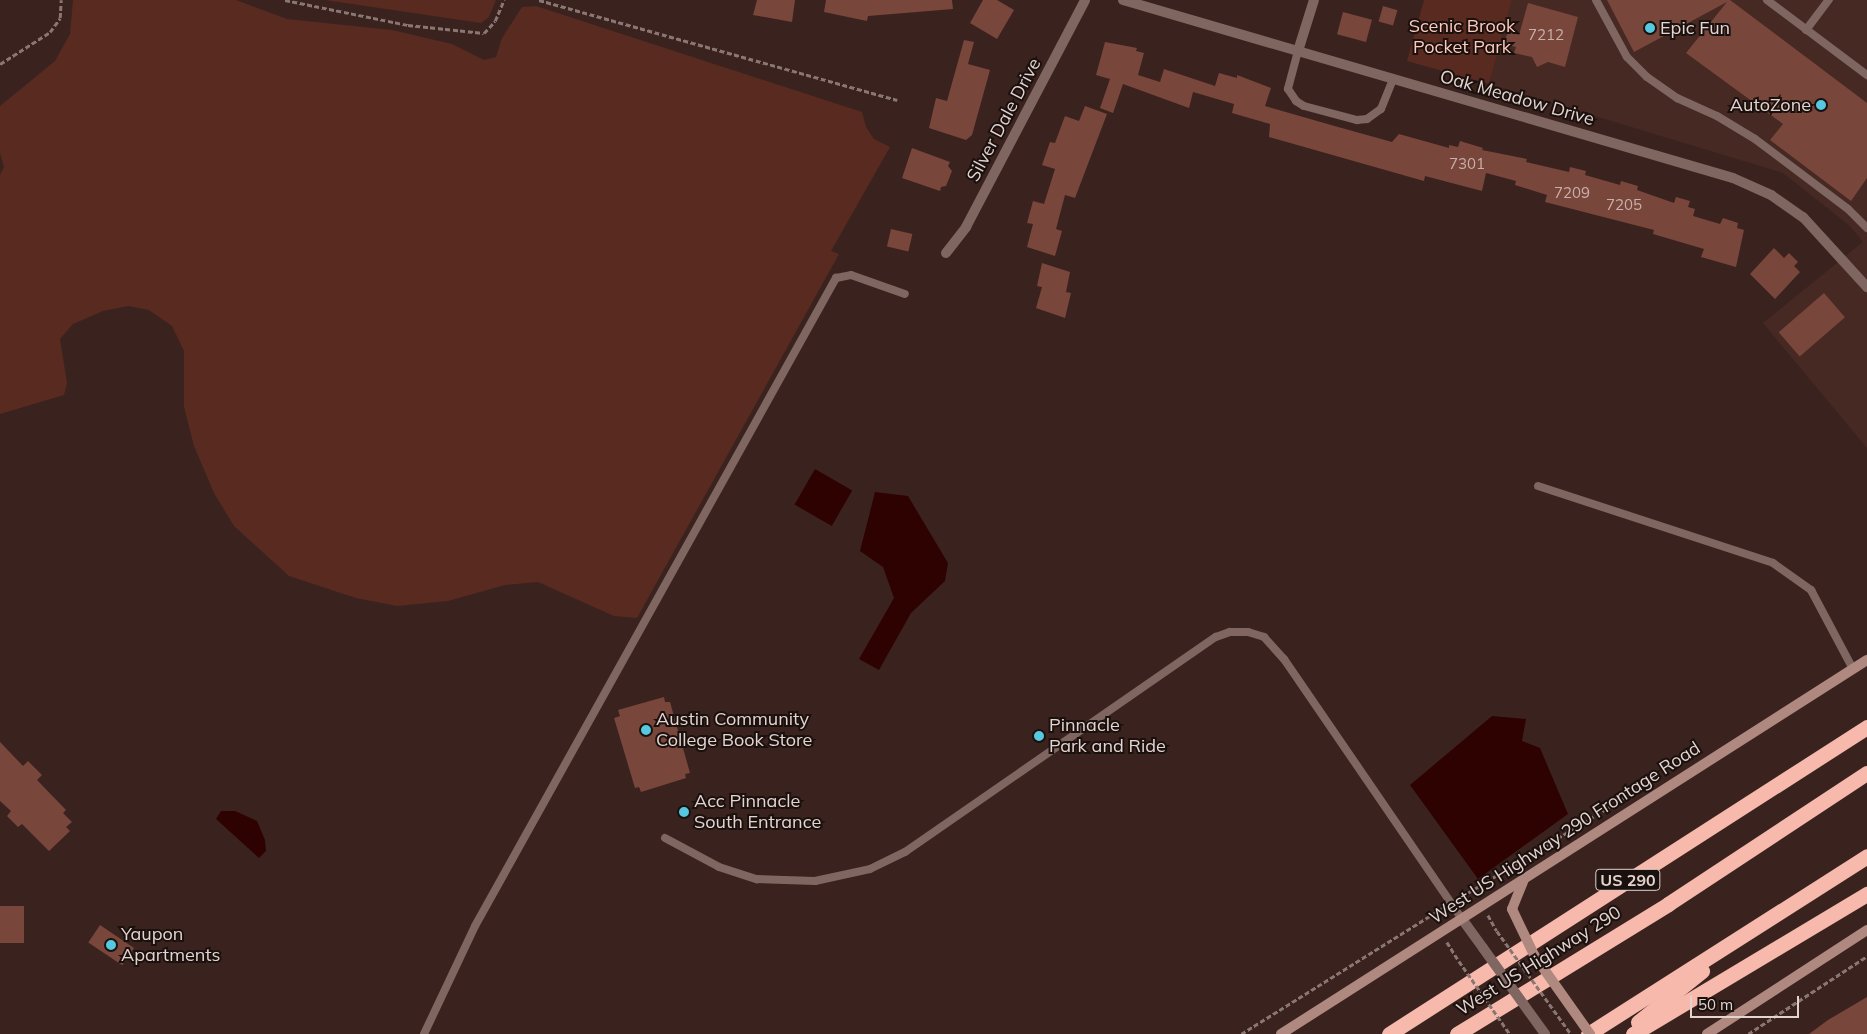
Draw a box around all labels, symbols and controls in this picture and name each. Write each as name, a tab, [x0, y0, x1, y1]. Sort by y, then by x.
park label: Scenic Brook Pocket Park	[1409, 16, 1515, 58]
place label: Epic Fun	[1660, 17, 1730, 39]
marker: Epic Fun	[1644, 22, 1656, 34]
house number: 7212	[1528, 26, 1564, 44]
street label: Silver Dale Drive	[962, 55, 1046, 185]
street label: Oak Meadow Drive	[1437, 66, 1597, 130]
place label: AutoZone	[1730, 94, 1811, 116]
marker: AutoZone	[1815, 99, 1827, 111]
house number: 7301	[1449, 155, 1485, 173]
house number: 7209	[1554, 184, 1590, 202]
house number: 7205	[1606, 196, 1642, 214]
place label: Austin Community College Book Store	[656, 709, 812, 752]
place label: Pinnacle Park and Ride	[1049, 715, 1166, 758]
marker: Austin Community College Book Store	[640, 724, 652, 736]
marker: Pinnacle Park and Ride	[1033, 730, 1045, 742]
street label: West US Highway 290 Frontage Road	[1426, 737, 1704, 929]
place label: Acc Pinnacle South Entrance	[694, 791, 821, 834]
marker: Acc Pinnacle South Entrance	[678, 806, 690, 818]
road number: US 290	[1594, 866, 1662, 894]
street label: West US Highway 290	[1453, 902, 1625, 1020]
place label: Yaupon Apartments	[121, 924, 221, 966]
marker: Yaupon Apartments	[105, 939, 117, 951]
scale bar	[1692, 986, 1801, 1018]
text: 50 m	[1698, 995, 1733, 1014]

